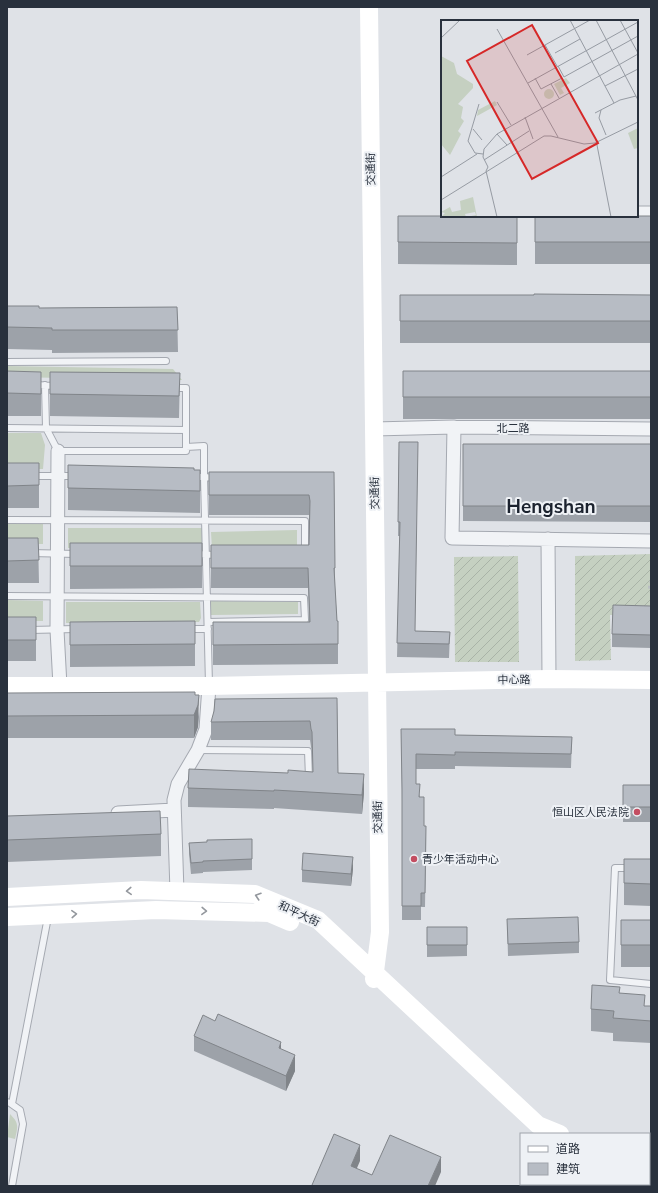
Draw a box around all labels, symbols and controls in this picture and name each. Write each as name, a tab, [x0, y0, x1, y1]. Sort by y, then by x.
inset map	[441, 20, 638, 217]
street label: 交通街	[363, 152, 379, 186]
street label: 北二路	[497, 421, 530, 436]
street label: 交通街	[367, 476, 383, 510]
district label: Hengshan	[506, 494, 596, 520]
street label: 中心路	[497, 672, 531, 688]
street label: 交通街	[370, 800, 386, 834]
place label: 恒山区人民法院	[552, 805, 629, 820]
marker: 恒山区人民法院	[632, 807, 642, 817]
place label: 青少年活动中心	[422, 852, 499, 867]
marker: 青少年活动中心	[409, 854, 419, 864]
one-way arrow	[126, 887, 132, 895]
one-way arrow	[255, 892, 262, 901]
street label: 和平大街	[276, 898, 322, 930]
one-way arrow	[201, 907, 207, 915]
one-way arrow	[71, 909, 77, 918]
legend	[520, 1133, 650, 1185]
text: 道路	[556, 1141, 580, 1157]
text: 建筑	[556, 1161, 580, 1177]

